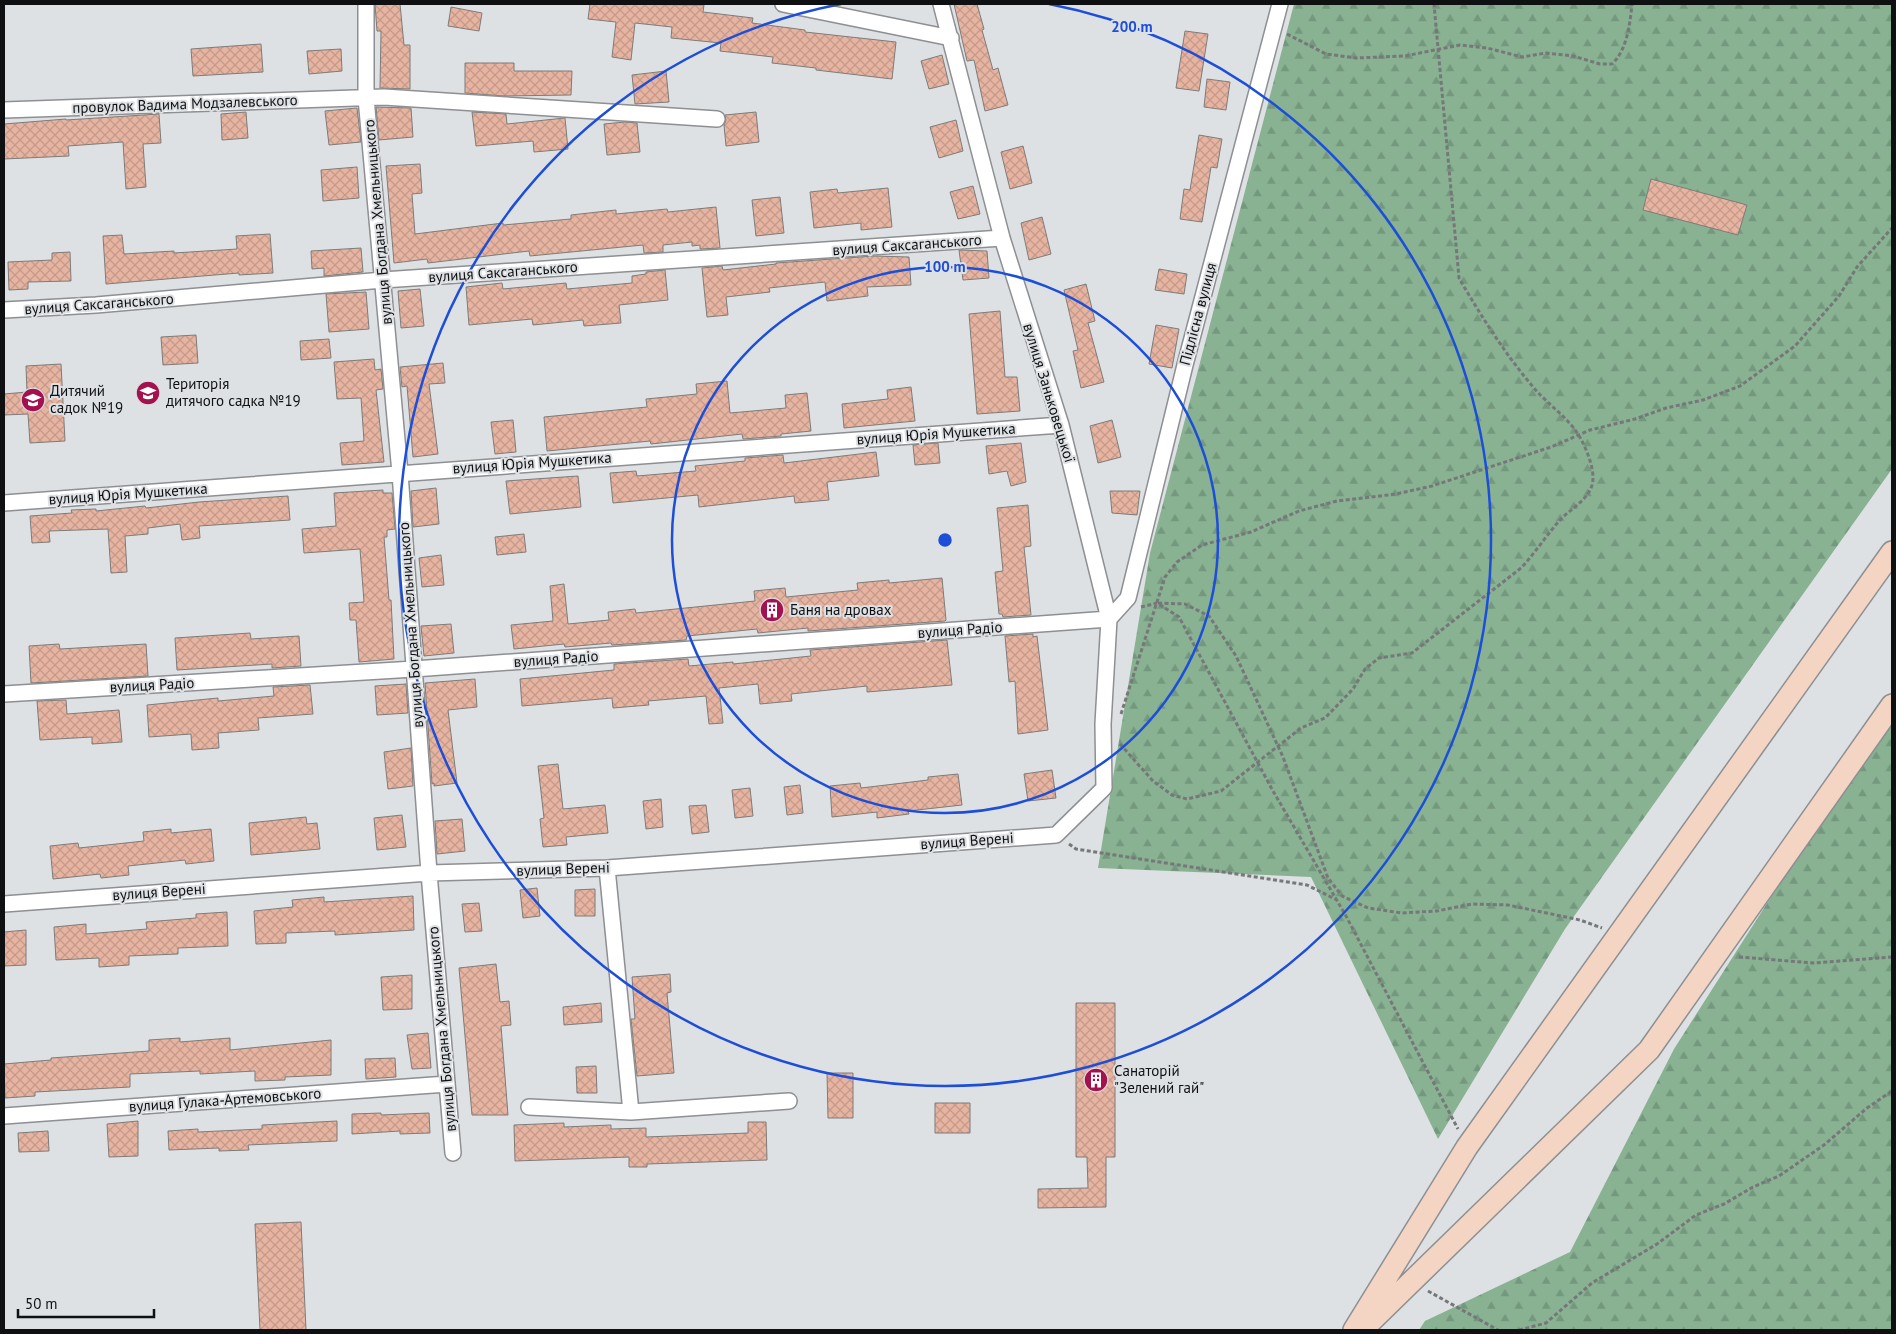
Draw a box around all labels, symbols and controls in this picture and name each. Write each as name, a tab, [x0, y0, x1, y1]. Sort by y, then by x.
text: 200 m	[1111, 17, 1153, 36]
street label: провулок Вадима Модзалевського	[72, 90, 298, 117]
street label: вулиця Богдана Хмельницького	[359, 119, 396, 326]
street label: вулиця Саксаганського	[832, 230, 982, 259]
street label: вулиця Саксаганського	[428, 257, 578, 286]
text: 100 m	[924, 257, 966, 276]
street label: Підлісна вулиця	[1175, 260, 1220, 367]
street label: вулиця Саксаганського	[24, 289, 174, 318]
street label: вулиця Заньковецької	[1019, 321, 1080, 465]
place label: Територія дитячого садка №19	[166, 374, 301, 410]
school or university icon: Територія дитячого садка №19	[135, 380, 161, 406]
place label: Дитячий садок №19	[50, 381, 123, 417]
school or university icon: Дитячий садок №19	[20, 387, 46, 413]
street label: вулиця Юрія Мушкетика	[856, 418, 1016, 449]
street label: вулиця Юрія Мушкетика	[452, 447, 612, 478]
street label: вулиця Юрія Мушкетика	[48, 478, 208, 509]
street label: вулиця Богдана Хмельницького	[394, 522, 427, 729]
centre of rings	[936, 531, 954, 549]
building icon: Баня на дровах	[759, 597, 785, 623]
place label: Баня на дровах	[790, 600, 892, 619]
street label: вулиця Радіо	[917, 617, 1003, 642]
street label: вулиця Радіо	[513, 646, 599, 671]
street label: вулиця Радіо	[109, 673, 195, 696]
street label: вулиця Верені	[920, 828, 1014, 853]
street label: вулиця Верені	[516, 857, 610, 880]
street label: вулиця Верені	[112, 879, 206, 904]
street label: вулиця Богдана Хмельницького	[423, 926, 460, 1133]
place label: Санаторій "Зелений гай"	[1114, 1061, 1204, 1097]
building icon: Санаторій "Зелений гай"	[1083, 1067, 1109, 1093]
street label: вулиця Гулака-Артемовського	[128, 1083, 322, 1116]
scale bar	[18, 1286, 154, 1318]
text: 50 m	[25, 1294, 58, 1313]

